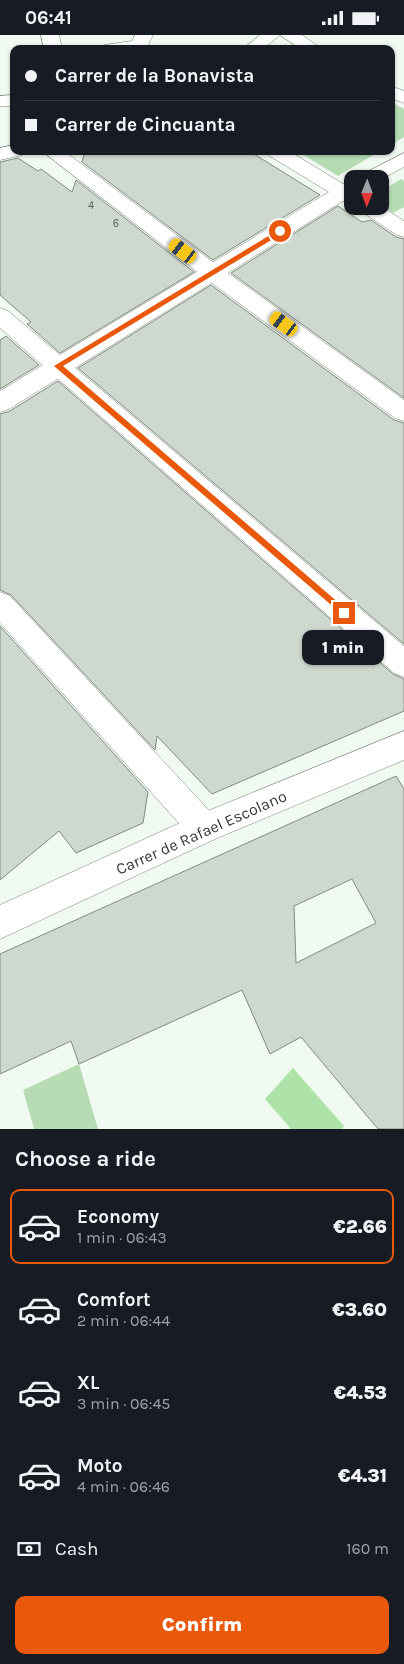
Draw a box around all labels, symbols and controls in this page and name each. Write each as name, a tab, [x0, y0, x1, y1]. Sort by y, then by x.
text: 06:41	[25, 7, 72, 29]
text: Carrer de la Bonavista	[55, 65, 254, 87]
text: Carrer de Cincuanta	[55, 114, 236, 136]
north arrow	[344, 170, 389, 215]
map controls	[344, 170, 389, 215]
house number: 4	[88, 199, 94, 212]
house number: 6	[113, 217, 119, 230]
route start	[269, 220, 291, 242]
car	[166, 236, 199, 266]
car	[267, 309, 300, 339]
route end	[333, 602, 355, 624]
callout: 1 min	[303, 631, 385, 665]
text: 1 min	[322, 638, 364, 657]
street label: Carrer de Rafael Escolano	[113, 786, 290, 879]
text: Choose a ride	[15, 1146, 156, 1172]
icon: car	[17, 1204, 62, 1249]
text: Economy	[77, 1206, 159, 1228]
text: €2.66	[333, 1216, 387, 1238]
text: 1 min · 06:43	[77, 1228, 167, 1247]
icon: car	[17, 1287, 62, 1332]
text: Comfort	[77, 1289, 151, 1311]
text: €3.60	[332, 1299, 387, 1321]
text: 2 min · 06:44	[77, 1311, 170, 1330]
icon: car	[17, 1370, 62, 1415]
text: XL	[77, 1372, 99, 1394]
text: €4.53	[334, 1382, 387, 1404]
text: 3 min · 06:45	[77, 1394, 170, 1413]
icon: car	[17, 1453, 62, 1498]
text: Moto	[77, 1455, 123, 1477]
text: €4.31	[338, 1465, 387, 1487]
text: 4 min · 06:46	[77, 1477, 170, 1496]
icon: cash	[15, 1535, 43, 1563]
text: Cash	[55, 1538, 99, 1560]
text: 160 m	[346, 1539, 389, 1558]
button: Confirm	[15, 1596, 389, 1654]

